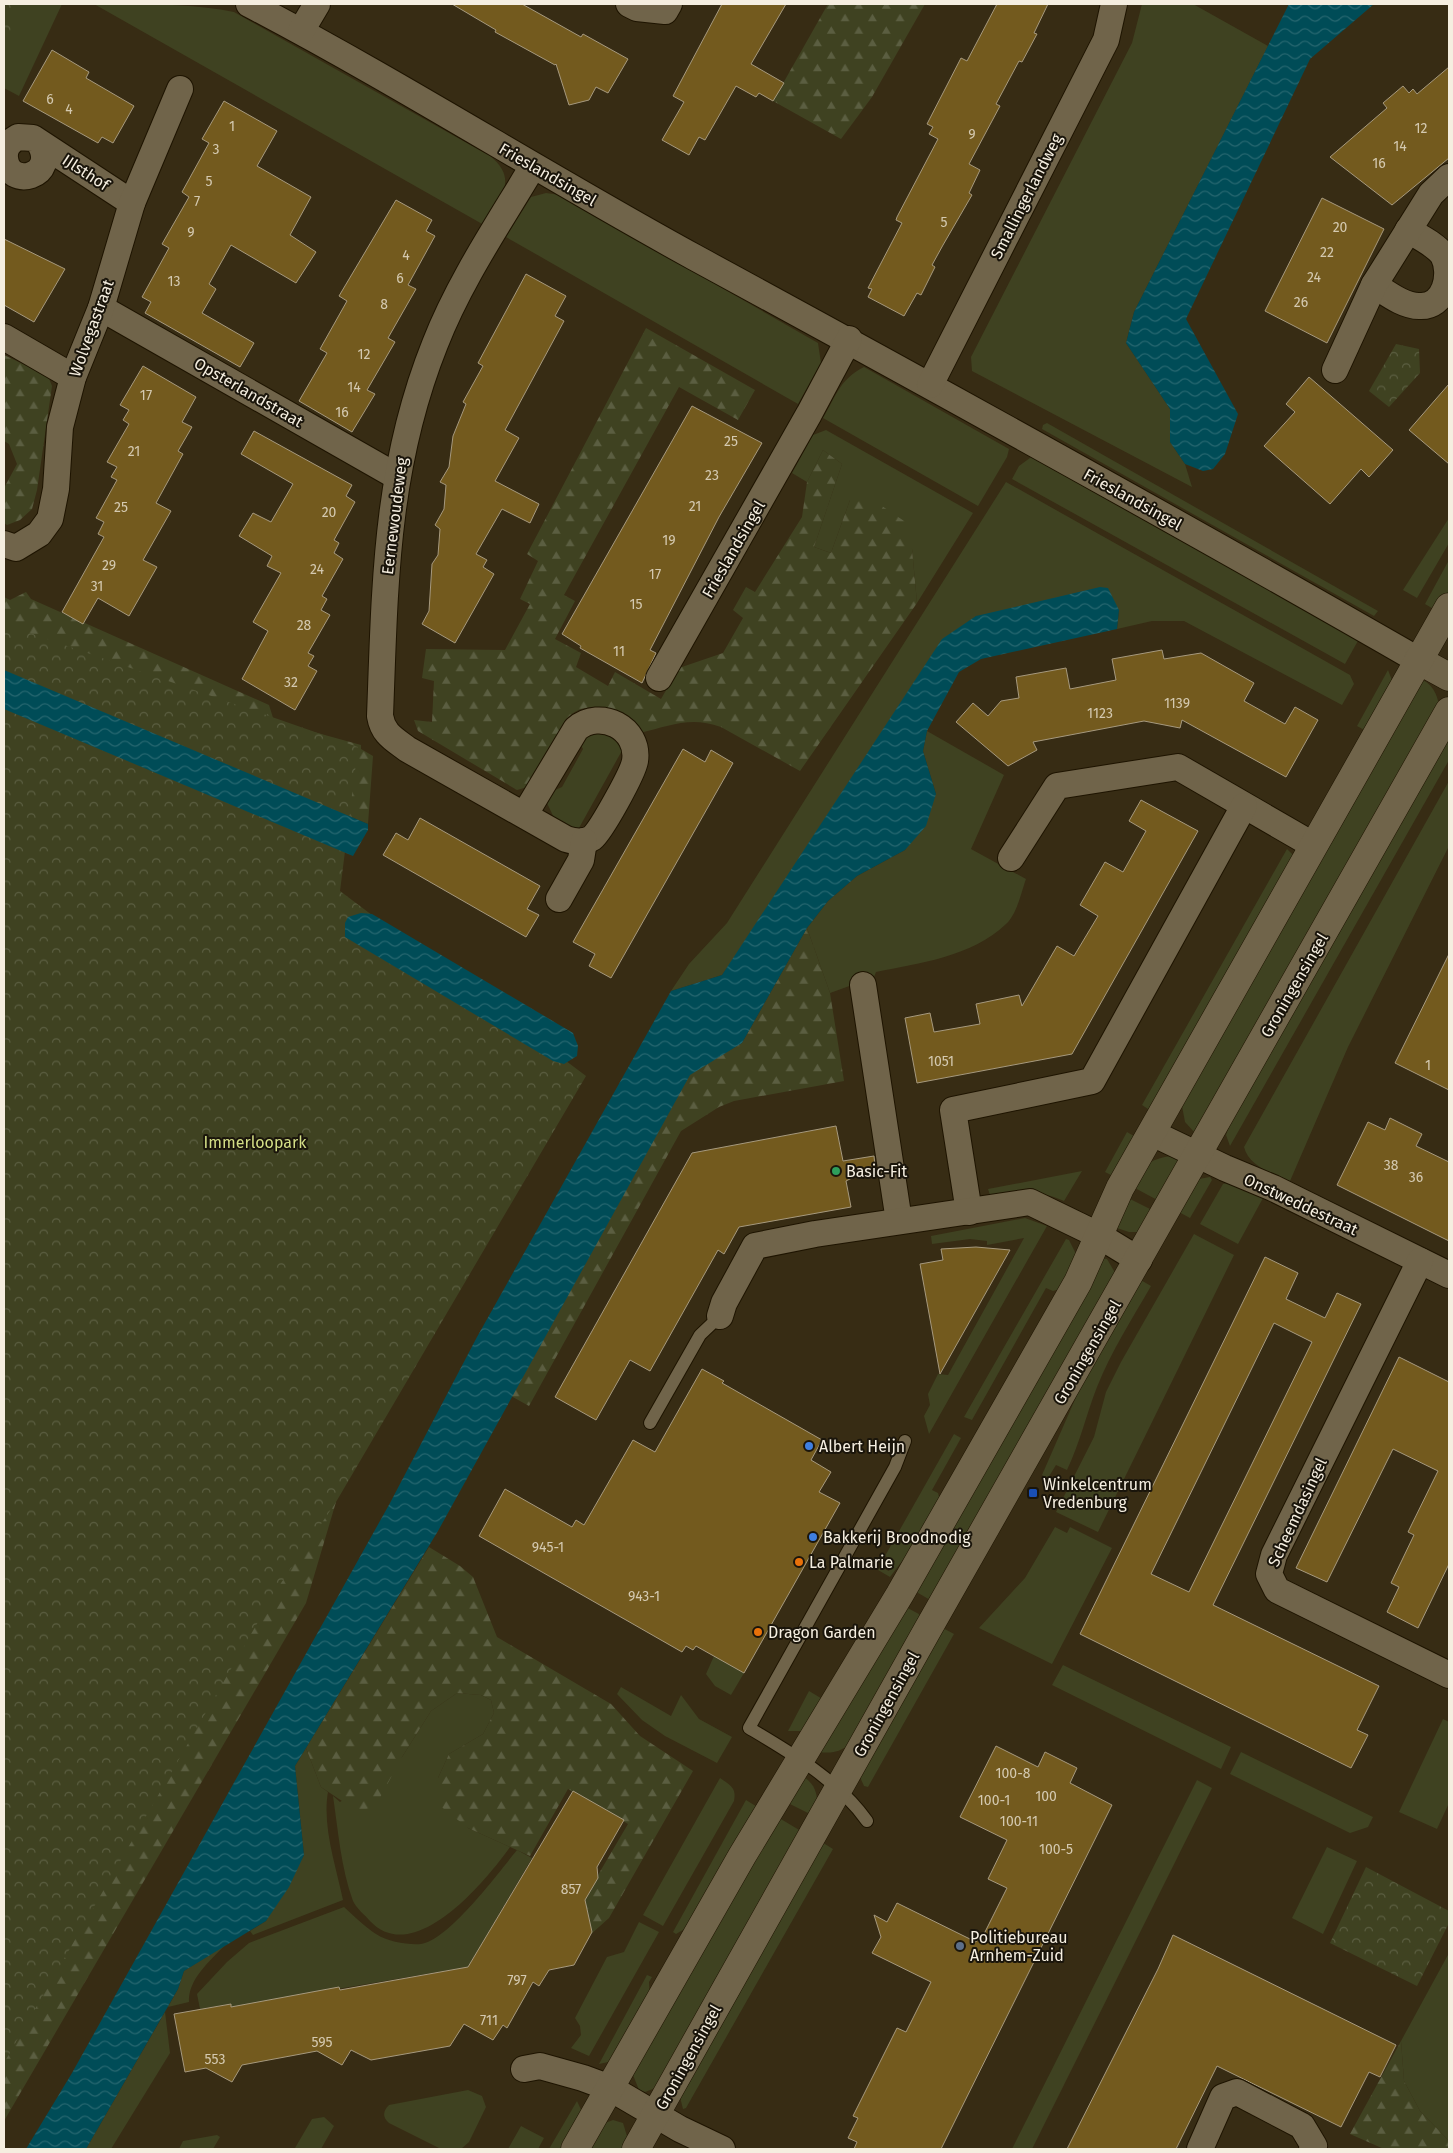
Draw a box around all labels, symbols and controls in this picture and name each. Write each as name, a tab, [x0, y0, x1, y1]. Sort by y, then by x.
house number: 6	[46, 91, 54, 108]
house number: 4	[65, 101, 73, 118]
house number: 1	[229, 118, 235, 135]
house number: 12	[1415, 120, 1428, 137]
house number: 9	[968, 126, 976, 143]
street label: Smallingerlandweg	[987, 130, 1067, 262]
house number: 14	[1393, 138, 1407, 155]
street label: Frieslandsingel	[496, 139, 600, 210]
house number: 3	[213, 141, 220, 158]
street label: IJlsthof	[59, 150, 114, 195]
house number: 16	[1372, 155, 1386, 172]
house number: 5	[205, 173, 213, 190]
house number: 7	[194, 193, 200, 210]
house number: 5	[940, 214, 948, 231]
house number: 20	[1333, 219, 1348, 236]
house number: 9	[187, 224, 195, 241]
house number: 22	[1320, 244, 1334, 261]
house number: 4	[402, 247, 410, 264]
house number: 24	[1307, 269, 1322, 286]
house number: 6	[396, 270, 404, 287]
house number: 13	[167, 273, 181, 290]
street label: Wolvegastraat	[65, 277, 118, 379]
house number: 26	[1294, 294, 1308, 311]
house number: 8	[380, 296, 388, 313]
house number: 12	[358, 346, 371, 363]
street label: Opsterlandstraat	[191, 354, 307, 431]
house number: 14	[347, 379, 361, 396]
house number: 17	[140, 387, 152, 404]
house number: 16	[335, 404, 349, 421]
house number: 25	[724, 433, 738, 450]
house number: 21	[128, 443, 140, 460]
street label: Eernewoudeweg	[378, 456, 411, 576]
street label: Frieslandsingel	[1080, 465, 1185, 534]
house number: 23	[705, 467, 719, 484]
street label: Frieslandsingel	[698, 497, 769, 601]
house number: 21	[689, 498, 701, 515]
house number: 25	[114, 499, 128, 516]
house number: 20	[322, 504, 337, 521]
house number: 19	[662, 532, 676, 549]
house number: 29	[102, 557, 116, 574]
house number: 24	[310, 561, 325, 578]
house number: 17	[649, 566, 661, 583]
house number: 31	[91, 578, 103, 595]
house number: 15	[629, 596, 643, 613]
house number: 28	[297, 617, 312, 634]
house number: 11	[613, 643, 625, 660]
house number: 32	[284, 674, 298, 691]
house number: 1139	[1164, 695, 1190, 712]
house number: 1123	[1087, 705, 1113, 722]
street label: Groningensingel	[1257, 929, 1332, 1041]
house number: 1051	[928, 1053, 954, 1070]
house number: 1	[1425, 1057, 1431, 1074]
park label: Immerloopark	[204, 1133, 307, 1152]
house number: 38	[1384, 1157, 1399, 1174]
place label: Basic-Fit	[846, 1162, 907, 1181]
marker: Basic-Fit	[830, 1165, 842, 1177]
house number: 36	[1409, 1169, 1423, 1186]
street label: Onstweddestraat	[1241, 1170, 1361, 1239]
street label: Groningensingel	[1050, 1296, 1125, 1408]
place label: Albert Heijn	[819, 1437, 905, 1456]
marker: Albert Heijn	[803, 1440, 815, 1452]
street label: Scheemdasingel	[1264, 1455, 1331, 1570]
place label: Winkelcentrum Vredenburg	[1043, 1475, 1152, 1512]
marker: Winkelcentrum Vredenburg	[1027, 1487, 1039, 1499]
place label: Bakkerij Broodnodig	[823, 1528, 971, 1547]
marker: Bakkerij Broodnodig	[807, 1531, 819, 1543]
house number: 945-1	[532, 1539, 564, 1556]
place label: La Palmarie	[809, 1553, 893, 1572]
marker: La Palmarie	[793, 1556, 805, 1568]
house number: 943-1	[628, 1588, 660, 1605]
place label: Dragon Garden	[768, 1623, 876, 1642]
marker: Dragon Garden	[752, 1626, 764, 1638]
street label: Groningensingel	[850, 1648, 923, 1760]
house number: 100-8	[995, 1765, 1031, 1782]
house number: 100	[1035, 1788, 1057, 1805]
house number: 100-1	[978, 1792, 1010, 1809]
house number: 100-11	[1000, 1813, 1038, 1830]
house number: 100-5	[1039, 1841, 1073, 1858]
house number: 857	[561, 1881, 581, 1898]
place label: Politiebureau Arnhem-Zuid	[970, 1928, 1067, 1965]
marker: Politiebureau Arnhem-Zuid	[954, 1940, 966, 1952]
house number: 797	[507, 1972, 527, 1989]
street label: Groningensingel	[652, 2001, 725, 2113]
house number: 711	[480, 2012, 498, 2029]
house number: 595	[311, 2034, 333, 2051]
house number: 553	[205, 2051, 225, 2068]

